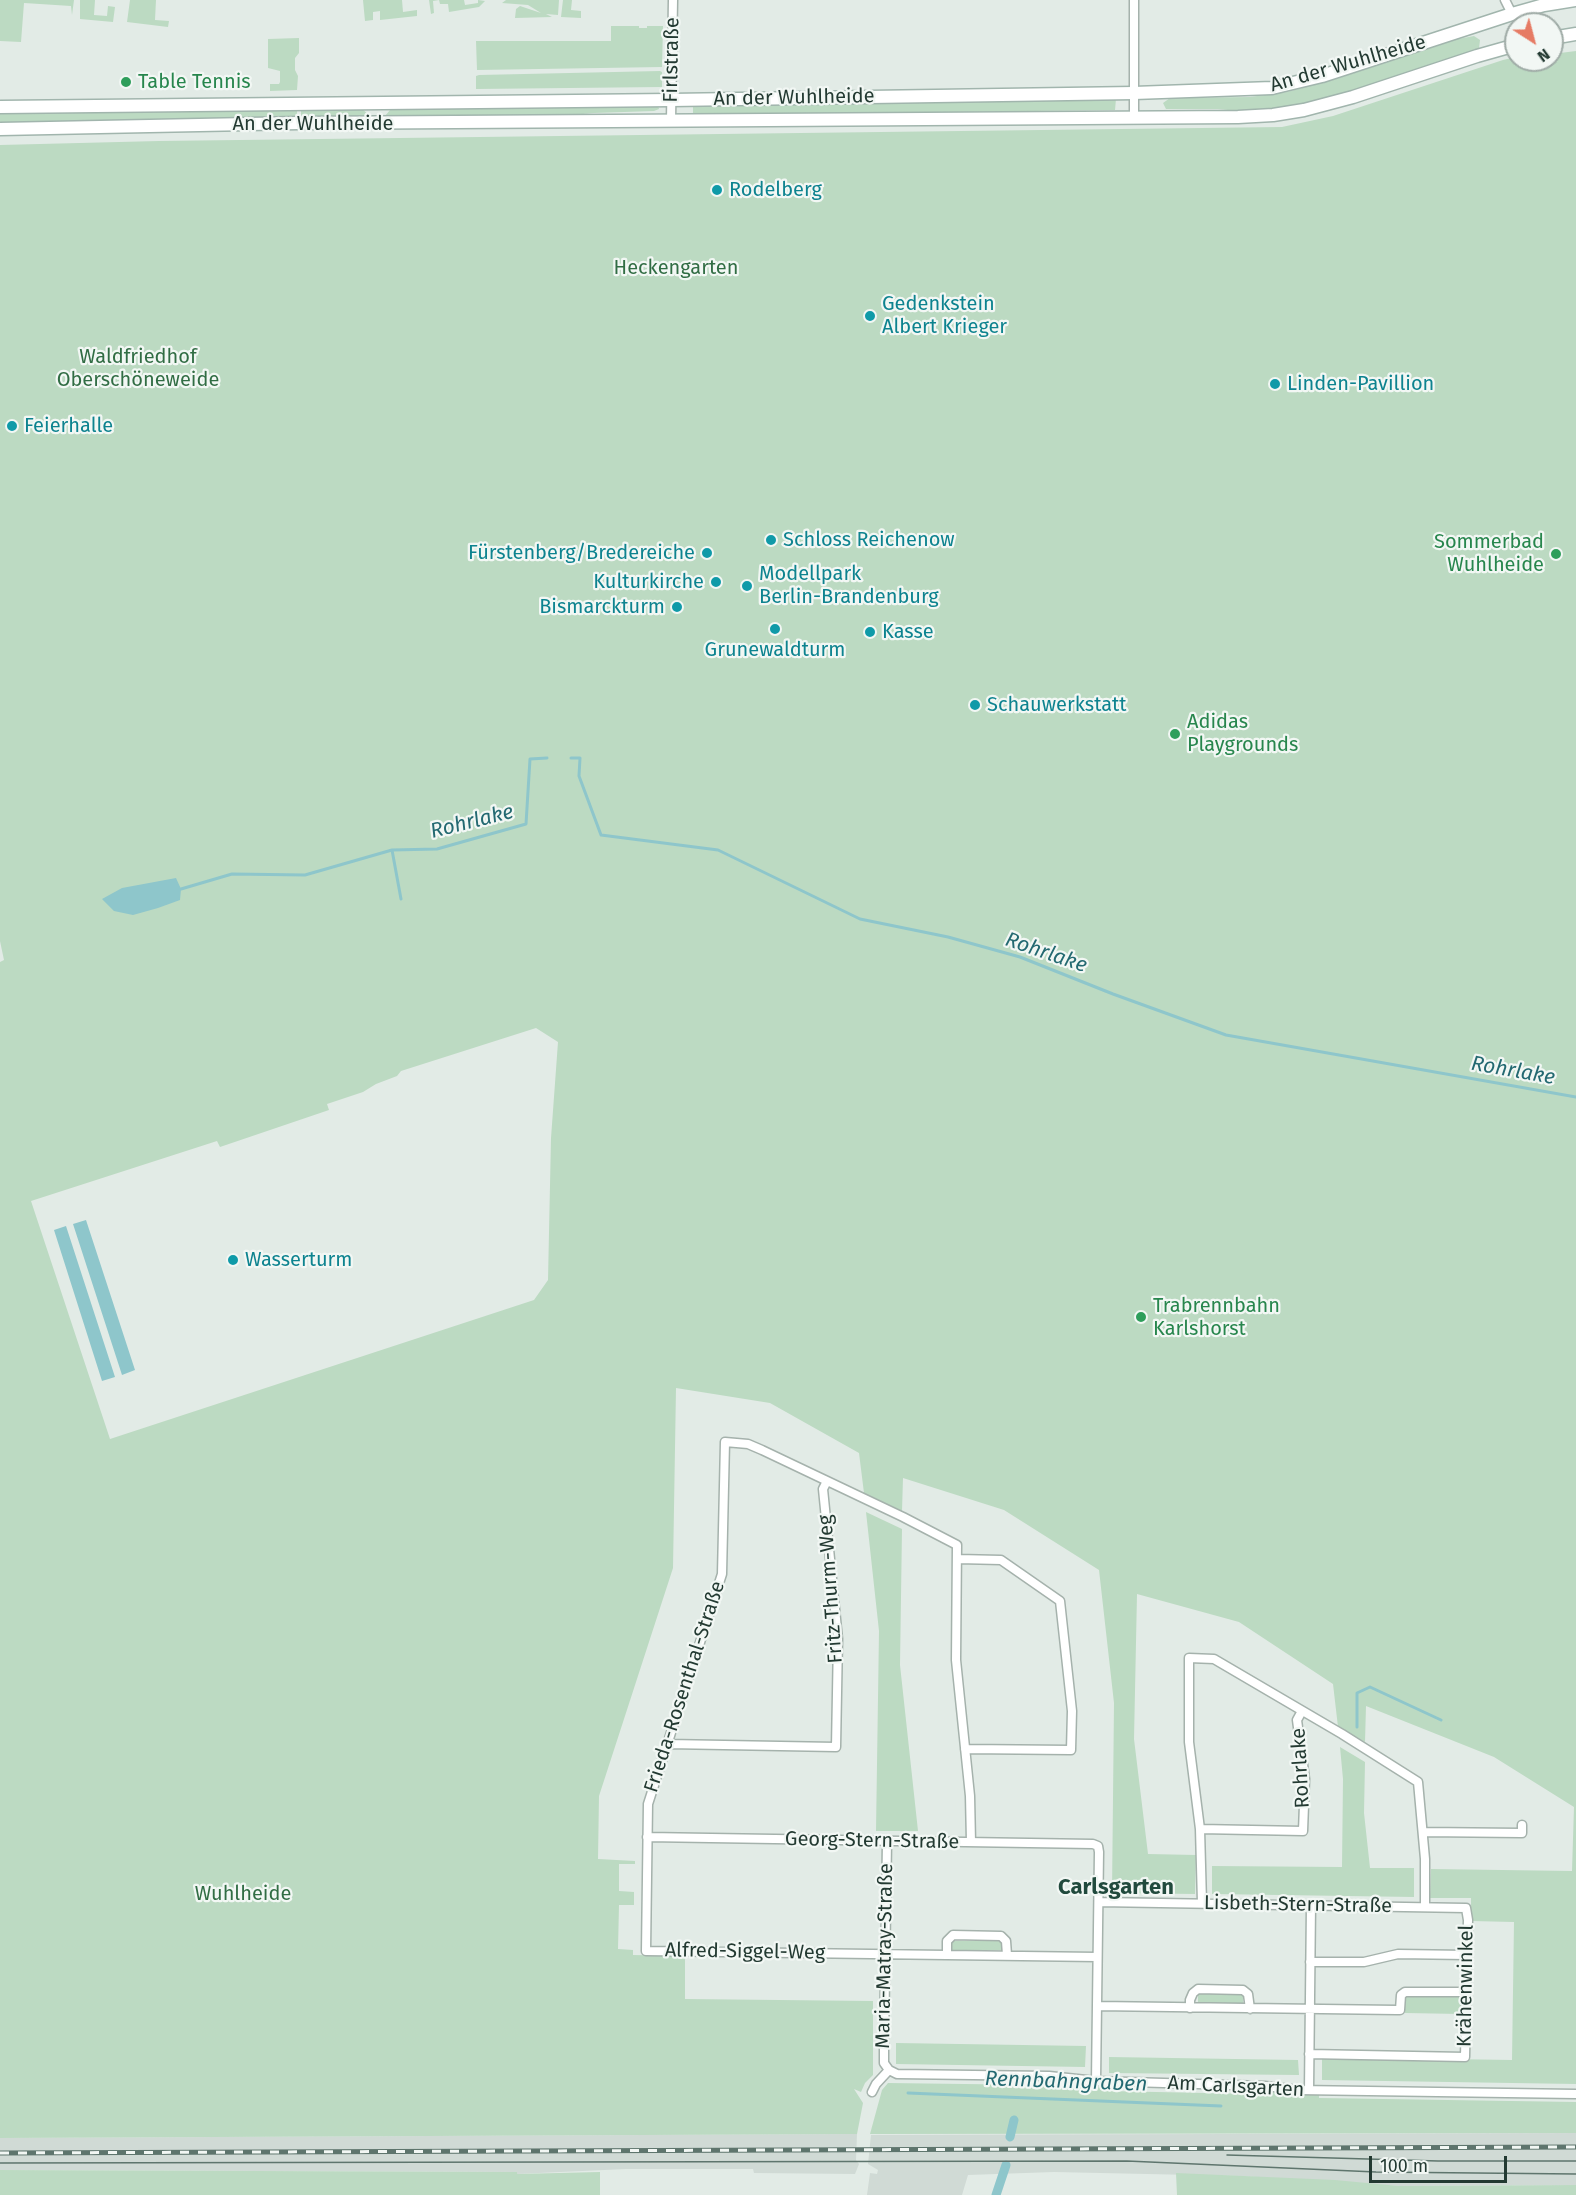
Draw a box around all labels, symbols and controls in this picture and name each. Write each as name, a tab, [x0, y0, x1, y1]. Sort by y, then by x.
north arrow	[1504, 12, 1564, 72]
street label: Firlstraße	[659, 17, 685, 103]
street label: An der Wuhlheide	[1267, 30, 1429, 98]
text: N	[1534, 45, 1554, 66]
place label: Table Tennis	[138, 70, 251, 94]
marker: Table Tennis	[119, 75, 133, 89]
street label: An der Wuhlheide	[713, 85, 875, 111]
street label: An der Wuhlheide	[232, 112, 394, 136]
place label: Rodelberg	[729, 178, 822, 202]
marker: Rodelberg	[710, 183, 724, 197]
park label: Heckengarten	[614, 256, 738, 280]
place label: Gedenkstein Albert Krieger	[882, 292, 1007, 339]
marker: Gedenkstein Albert Krieger	[863, 309, 877, 323]
park label: Waldfriedhof Oberschöneweide	[57, 345, 219, 392]
place label: Linden-Pavillion	[1287, 372, 1434, 396]
marker: Linden-Pavillion	[1268, 377, 1282, 391]
place label: Feierhalle	[24, 414, 113, 438]
marker: Feierhalle	[5, 419, 19, 433]
place label: Schloss Reichenow	[783, 528, 955, 552]
place label: Sommerbad Wuhlheide	[1434, 530, 1544, 577]
marker: Schloss Reichenow	[764, 533, 778, 547]
place label: Fürstenberg/Bredereiche	[468, 541, 695, 565]
marker: Fürstenberg/Bredereiche	[700, 546, 714, 560]
marker: Sommerbad Wuhlheide	[1549, 547, 1563, 561]
place label: Modellpark Berlin-Brandenburg	[759, 562, 939, 609]
place label: Kulturkirche	[593, 570, 704, 594]
marker: Kulturkirche	[709, 575, 723, 589]
marker: Modellpark Berlin-Brandenburg	[740, 579, 754, 593]
place label: Bismarckturm	[539, 595, 665, 619]
marker: Bismarckturm	[670, 600, 684, 614]
place label: Kasse	[882, 620, 934, 644]
marker: Grunewaldturm	[768, 622, 782, 636]
marker: Kasse	[863, 625, 877, 639]
place label: Grunewaldturm	[705, 638, 845, 662]
place label: Schauwerkstatt	[987, 693, 1127, 717]
marker: Schauwerkstatt	[968, 698, 982, 712]
place label: Adidas Playgrounds	[1187, 710, 1298, 757]
marker: Adidas Playgrounds	[1168, 727, 1182, 741]
water label: Rohrlake	[428, 800, 516, 844]
water label: Rohrlake	[1002, 927, 1090, 979]
water label: Rohrlake	[1469, 1051, 1557, 1091]
place label: Wasserturm	[245, 1248, 352, 1272]
marker: Wasserturm	[226, 1253, 240, 1267]
place label: Trabrennbahn Karlshorst	[1153, 1294, 1280, 1341]
marker: Trabrennbahn Karlshorst	[1134, 1310, 1148, 1324]
street label: Fritz-Thurm-Weg	[814, 1514, 848, 1664]
street label: Frieda-Rosenthal-Straße	[639, 1578, 731, 1796]
street label: Rohrlake	[1287, 1727, 1315, 1809]
street label: Georg-Stern-Straße	[785, 1827, 959, 1855]
street label: Maria-Matray-Straße	[871, 1863, 899, 2049]
district label: Carlsgarten	[1058, 1875, 1174, 1901]
park label: Wuhlheide	[195, 1882, 291, 1906]
street label: Lisbeth-Stern-Straße	[1204, 1891, 1392, 1919]
street label: Krähenwinkel	[1453, 1925, 1479, 2047]
street label: Alfred-Siggel-Weg	[665, 1939, 825, 1965]
water label: Rennbahngraben	[984, 2067, 1148, 2097]
street label: Am Carlsgarten	[1167, 2071, 1305, 2103]
scale bar	[1372, 2144, 1510, 2182]
text: 100 m	[1380, 2155, 1428, 2177]

